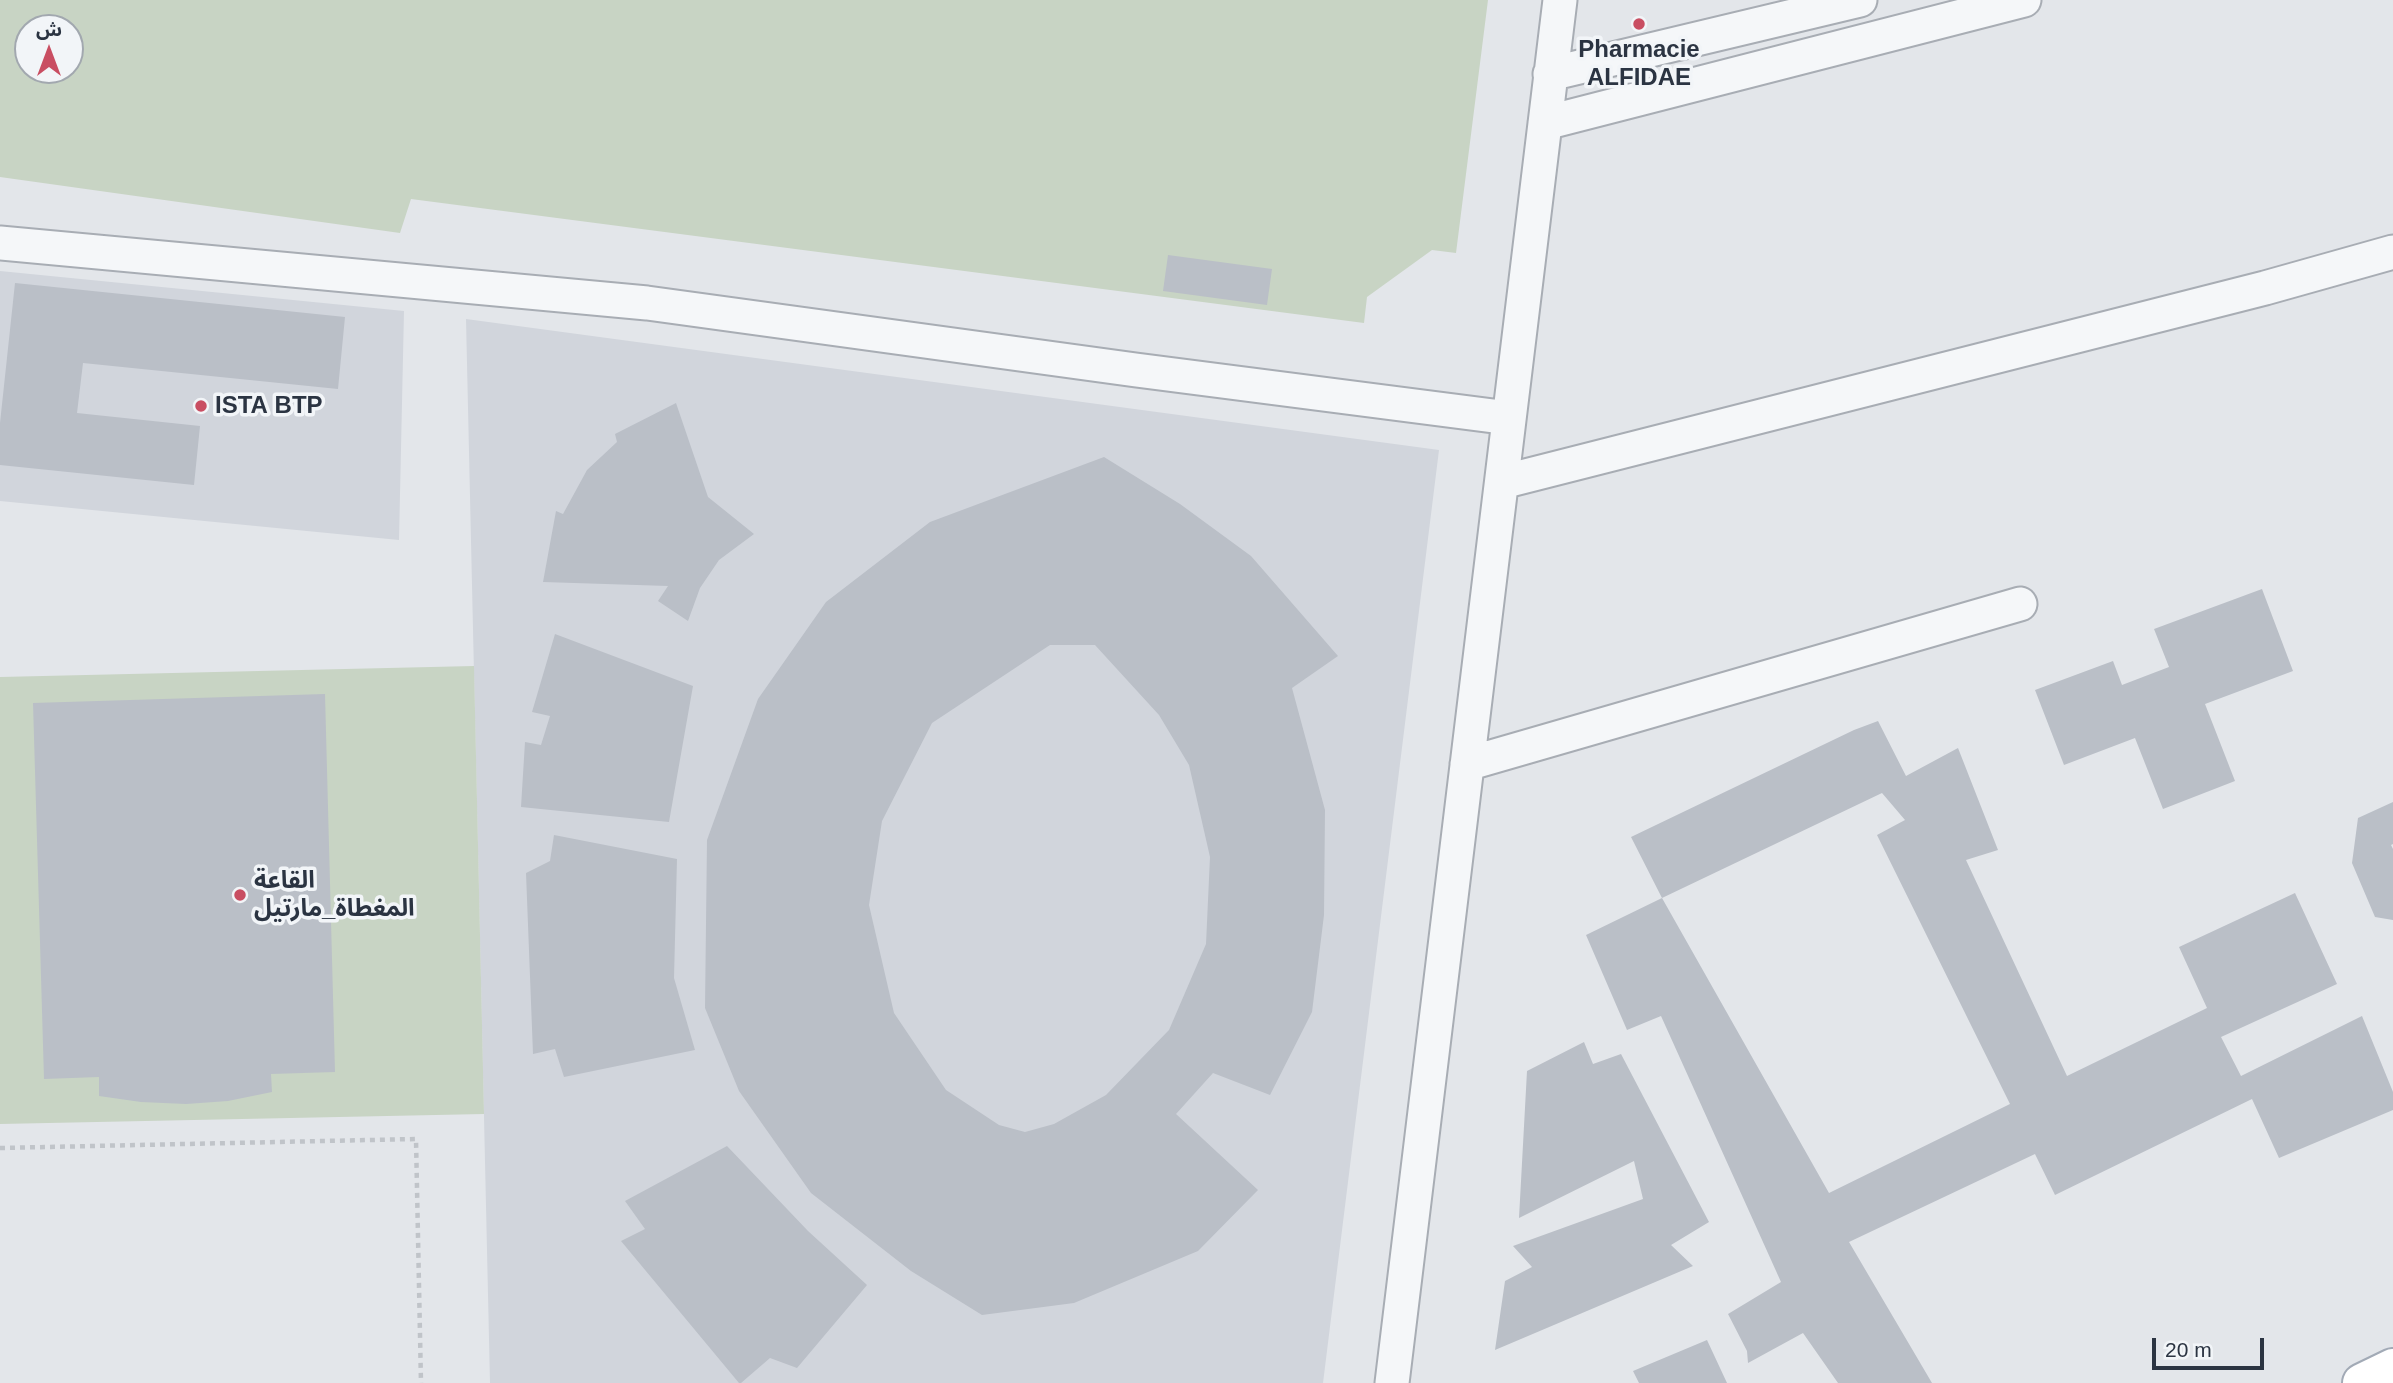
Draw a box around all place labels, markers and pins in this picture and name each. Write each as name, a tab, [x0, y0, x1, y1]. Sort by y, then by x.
marker: Pharmacie ALFIDAE	[1631, 16, 1647, 32]
place label: Pharmacie ALFIDAE	[1578, 36, 1700, 92]
place label: ISTA BTP	[215, 392, 323, 420]
marker: ISTA BTP	[193, 398, 209, 414]
place label: القاعة المغطاة_مارتيل	[254, 867, 415, 923]
marker: القاعة المغطاة_مارتيل	[232, 887, 248, 903]

